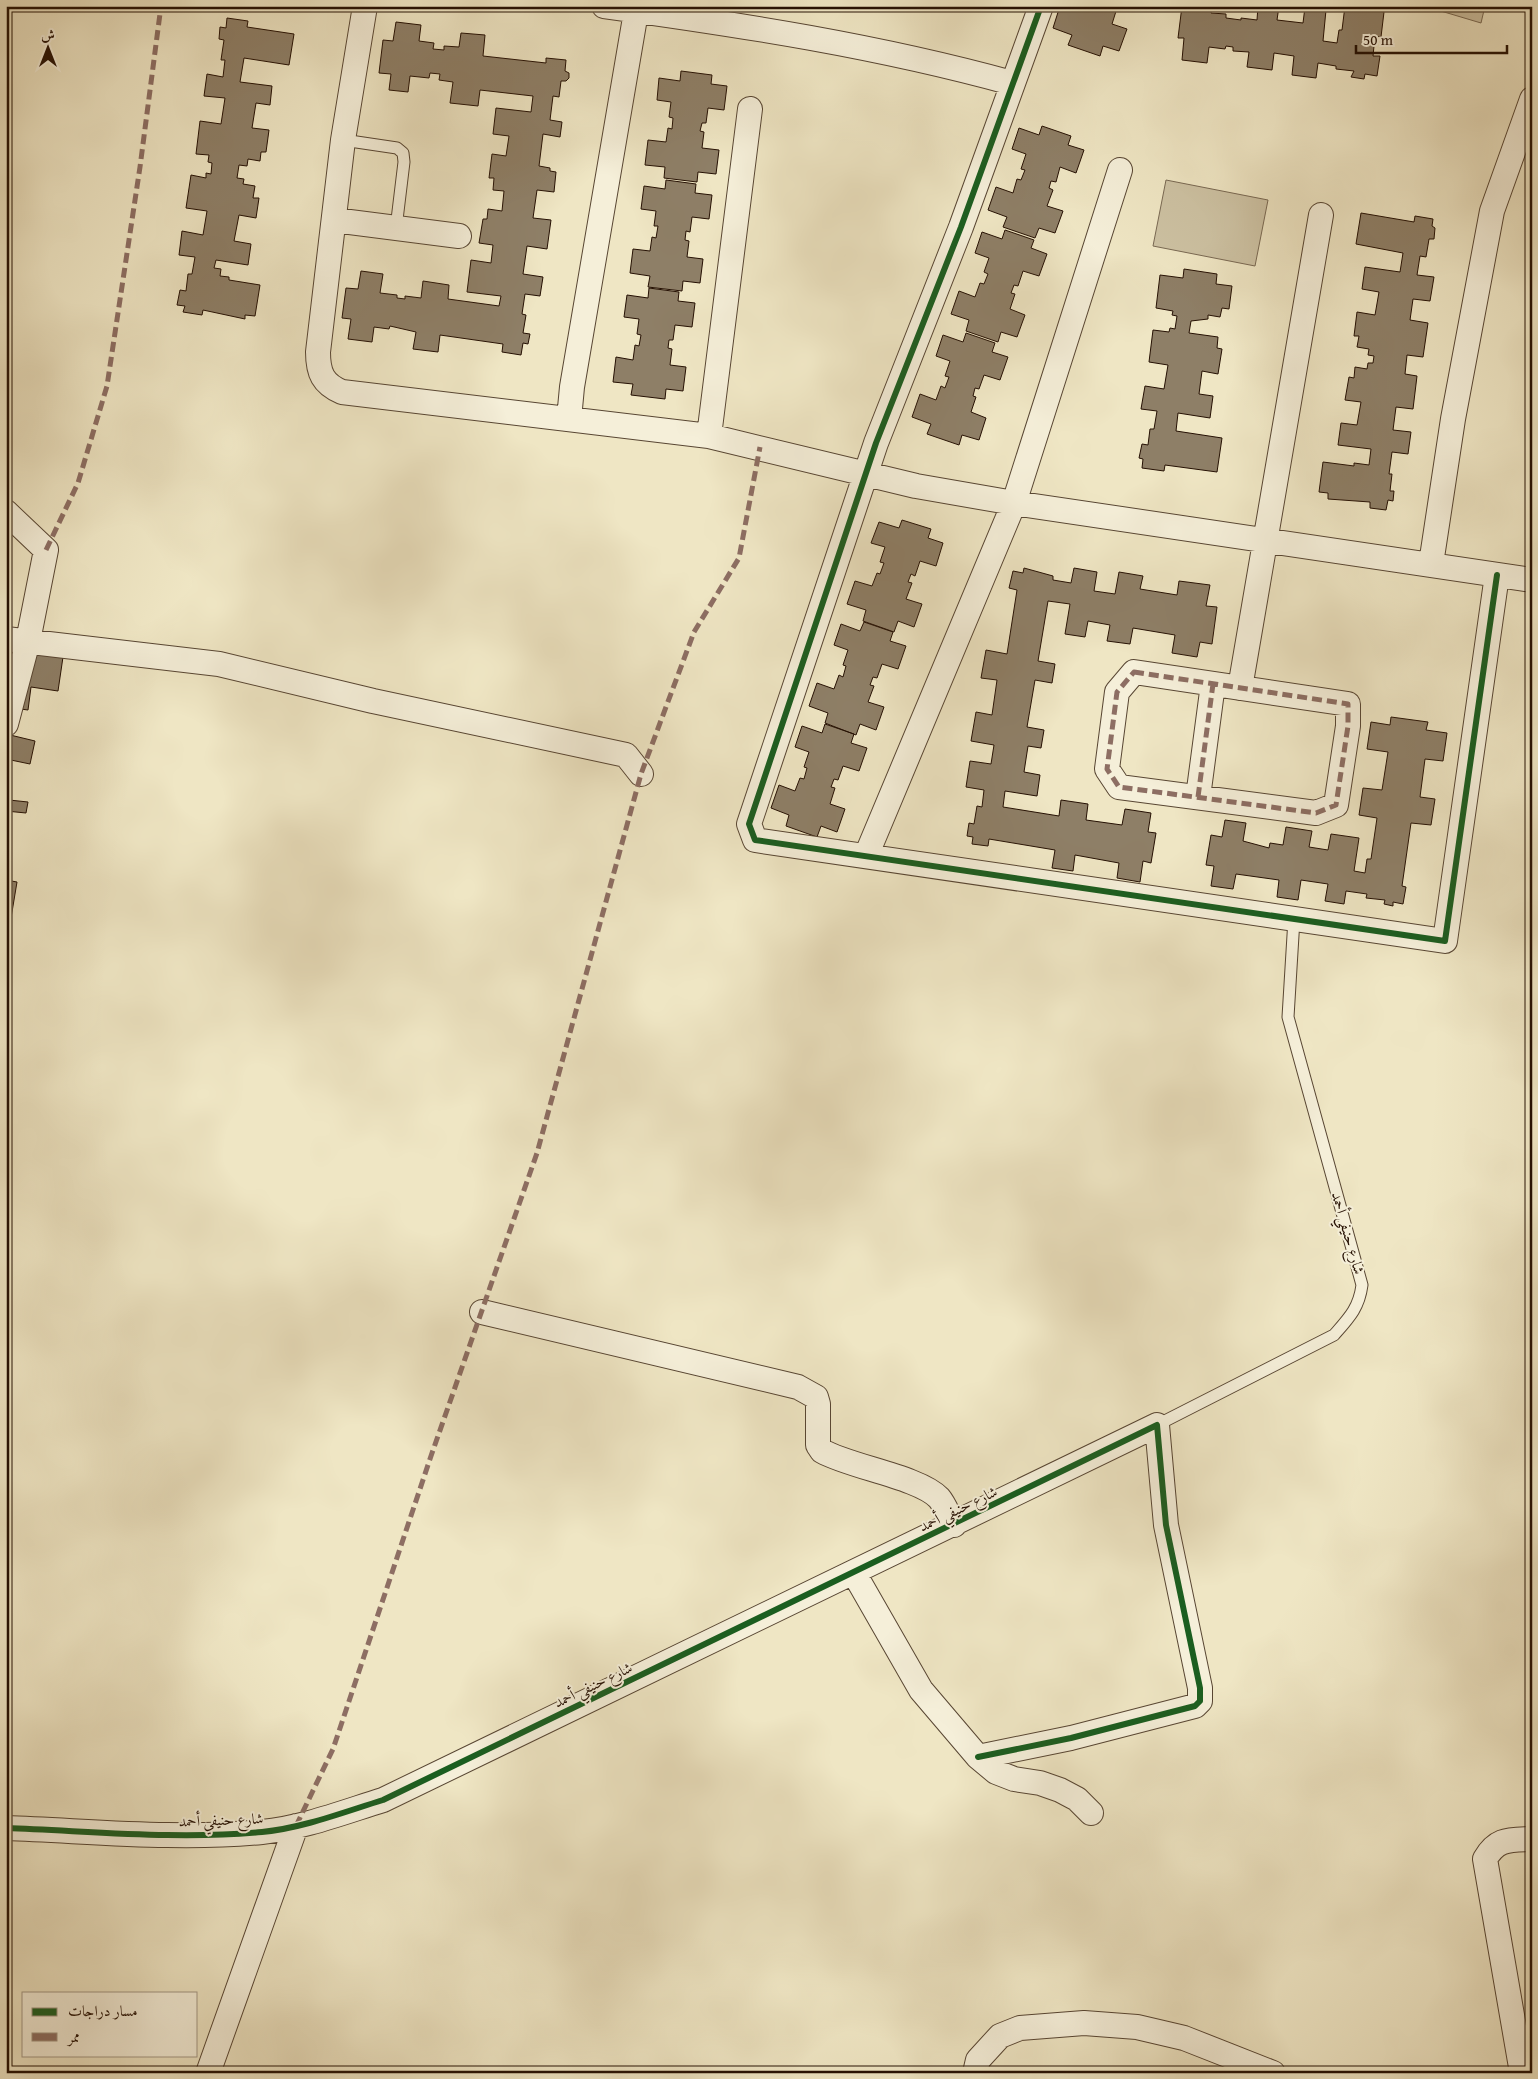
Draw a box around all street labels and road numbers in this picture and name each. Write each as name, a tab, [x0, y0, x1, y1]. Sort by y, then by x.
street label: شارع حنيفي أحمد	[1323, 1189, 1370, 1278]
street label: شارع حنيفي أحمد	[915, 1481, 1002, 1540]
street label: شارع حنيفي أحمد	[550, 1657, 637, 1716]
street label: شارع حنيفي أحمد	[178, 1808, 264, 1835]

